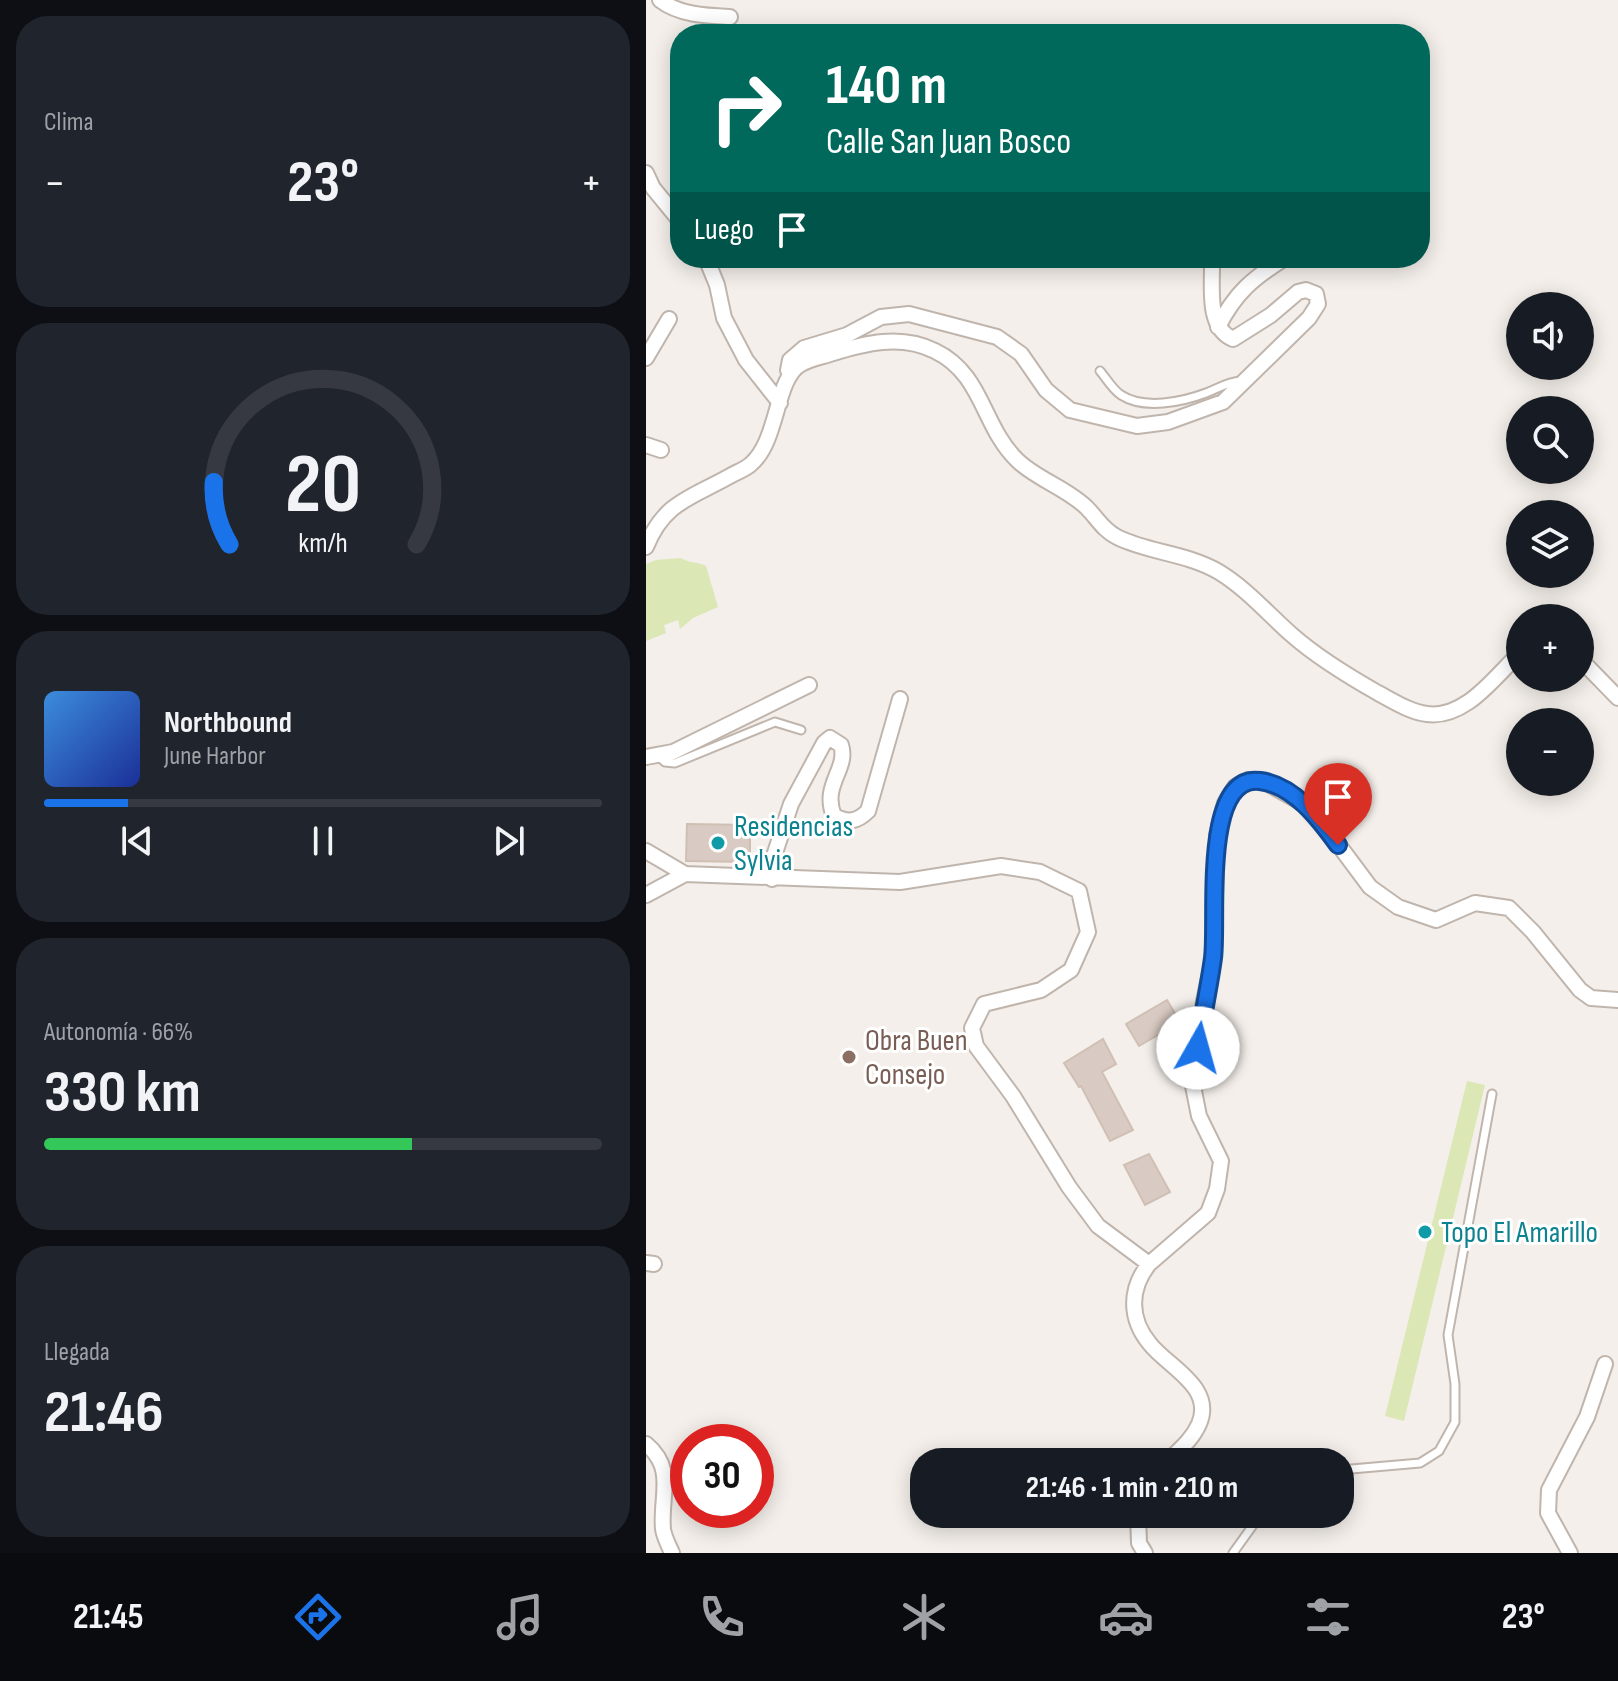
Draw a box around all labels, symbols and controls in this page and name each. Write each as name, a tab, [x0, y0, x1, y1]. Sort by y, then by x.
text: 140 m	[826, 53, 947, 120]
icon: right	[694, 56, 798, 160]
text: Clima	[44, 107, 94, 138]
text: Calle San Juan Bosco	[826, 121, 1071, 164]
text: 23°	[287, 147, 359, 219]
text: −	[44, 157, 66, 210]
text: +	[580, 157, 602, 210]
icon: arrive	[770, 208, 814, 252]
text: Luego	[694, 212, 754, 248]
map controls	[1506, 292, 1594, 796]
button: sound	[1506, 292, 1594, 380]
button: search	[1506, 396, 1594, 484]
text: 20	[285, 436, 361, 536]
button: layers	[1506, 500, 1594, 588]
text: km/h	[298, 526, 348, 561]
button: +	[1506, 604, 1594, 692]
text: Northbound	[164, 705, 292, 741]
button: −	[1506, 708, 1594, 796]
text: June Harbor	[164, 741, 266, 772]
pin	[1304, 763, 1372, 845]
icon: arrive	[1316, 775, 1360, 819]
place label: Residencias Sylvia	[734, 809, 853, 879]
icon: previous	[115, 819, 159, 863]
icon: pause	[301, 819, 345, 863]
icon: next	[487, 819, 531, 863]
marker: Residencias Sylvia	[709, 834, 727, 852]
position arrow	[1156, 1006, 1240, 1090]
text: Autonomía · 66%	[44, 1017, 193, 1048]
place label: Obra Buen Consejo	[865, 1023, 967, 1093]
marker: Obra Buen Consejo	[840, 1048, 858, 1066]
text: 330 km	[44, 1057, 201, 1129]
place label: Topo El Amarillo	[1441, 1215, 1598, 1251]
marker: Topo El Amarillo	[1416, 1223, 1434, 1241]
text: Llegada	[44, 1337, 110, 1368]
text: 21:46	[44, 1377, 163, 1449]
speed limit sign: 30	[670, 1424, 774, 1528]
text: 21:46 · 1 min · 210 m	[1026, 1470, 1238, 1506]
icon: directions	[290, 1589, 346, 1645]
icon: music	[492, 1589, 548, 1645]
icon: phone	[694, 1589, 750, 1645]
icon: climate	[896, 1589, 952, 1645]
icon: car	[1098, 1589, 1154, 1645]
icon: filters	[1300, 1589, 1356, 1645]
text: 21:45	[73, 1596, 144, 1639]
text: 23°	[1502, 1596, 1545, 1639]

